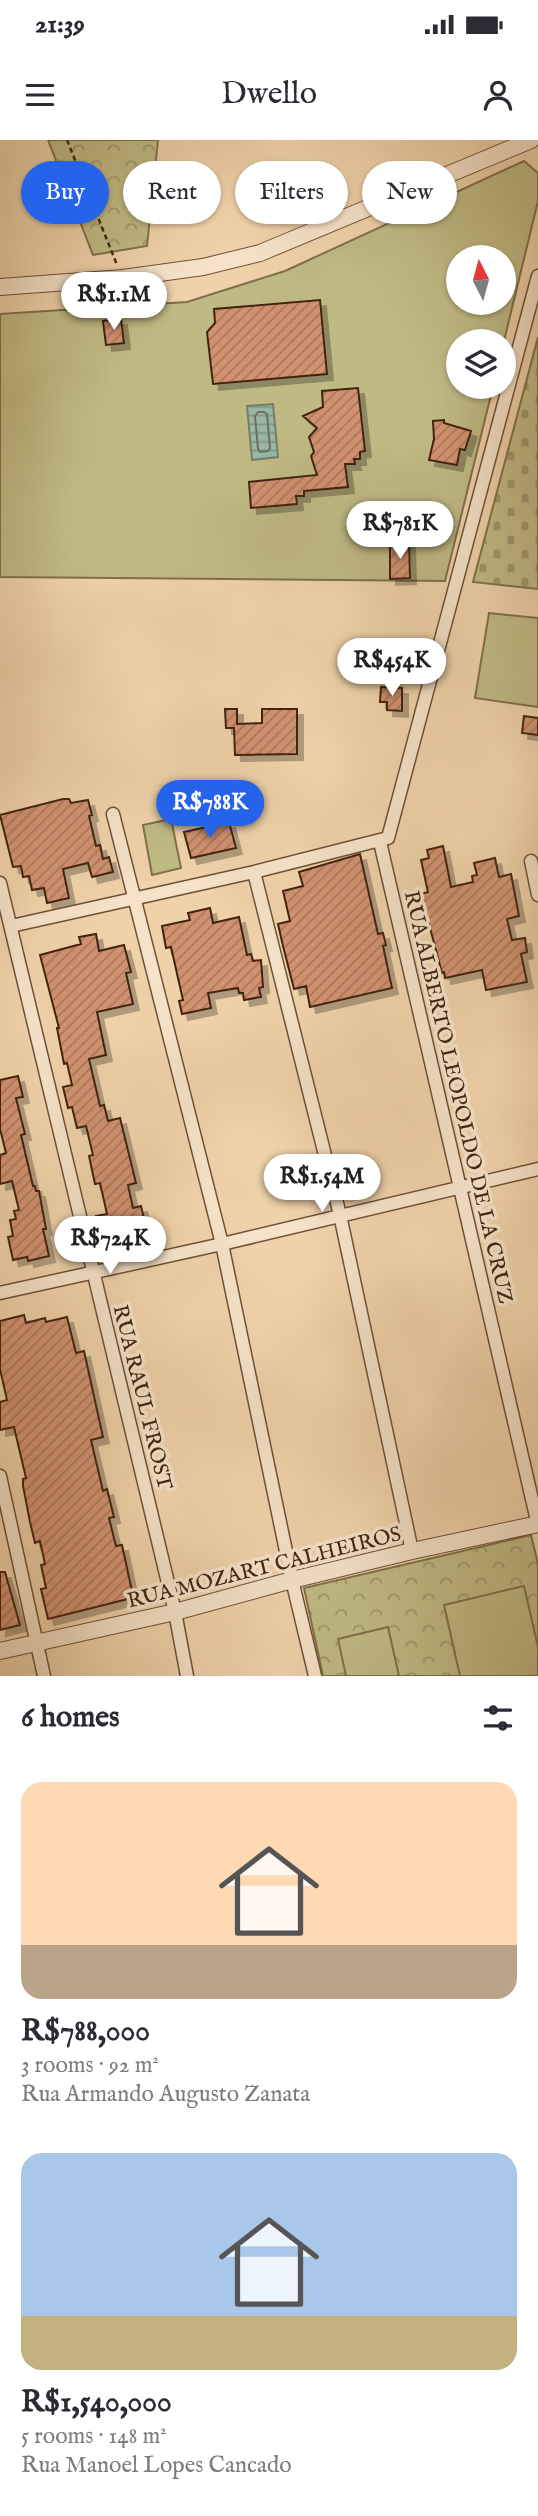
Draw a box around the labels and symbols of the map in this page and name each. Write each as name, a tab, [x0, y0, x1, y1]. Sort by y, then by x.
north arrow	[446, 245, 516, 315]
pin: R$1.1M	[57, 272, 171, 332]
pin: R$781K	[343, 502, 457, 561]
pin: R$454K	[335, 638, 449, 698]
pin: R$788K	[153, 780, 267, 840]
street label: RUA ALBERTO LEOPOLDO DE LA CRUZ	[397, 888, 518, 1307]
pin: R$1.54M	[257, 1154, 387, 1214]
pin: R$724K	[53, 1216, 167, 1276]
street label: RUA RAUL FROST	[106, 1302, 178, 1493]
street label: RUA MOZART CALHEIROS	[125, 1521, 404, 1616]

